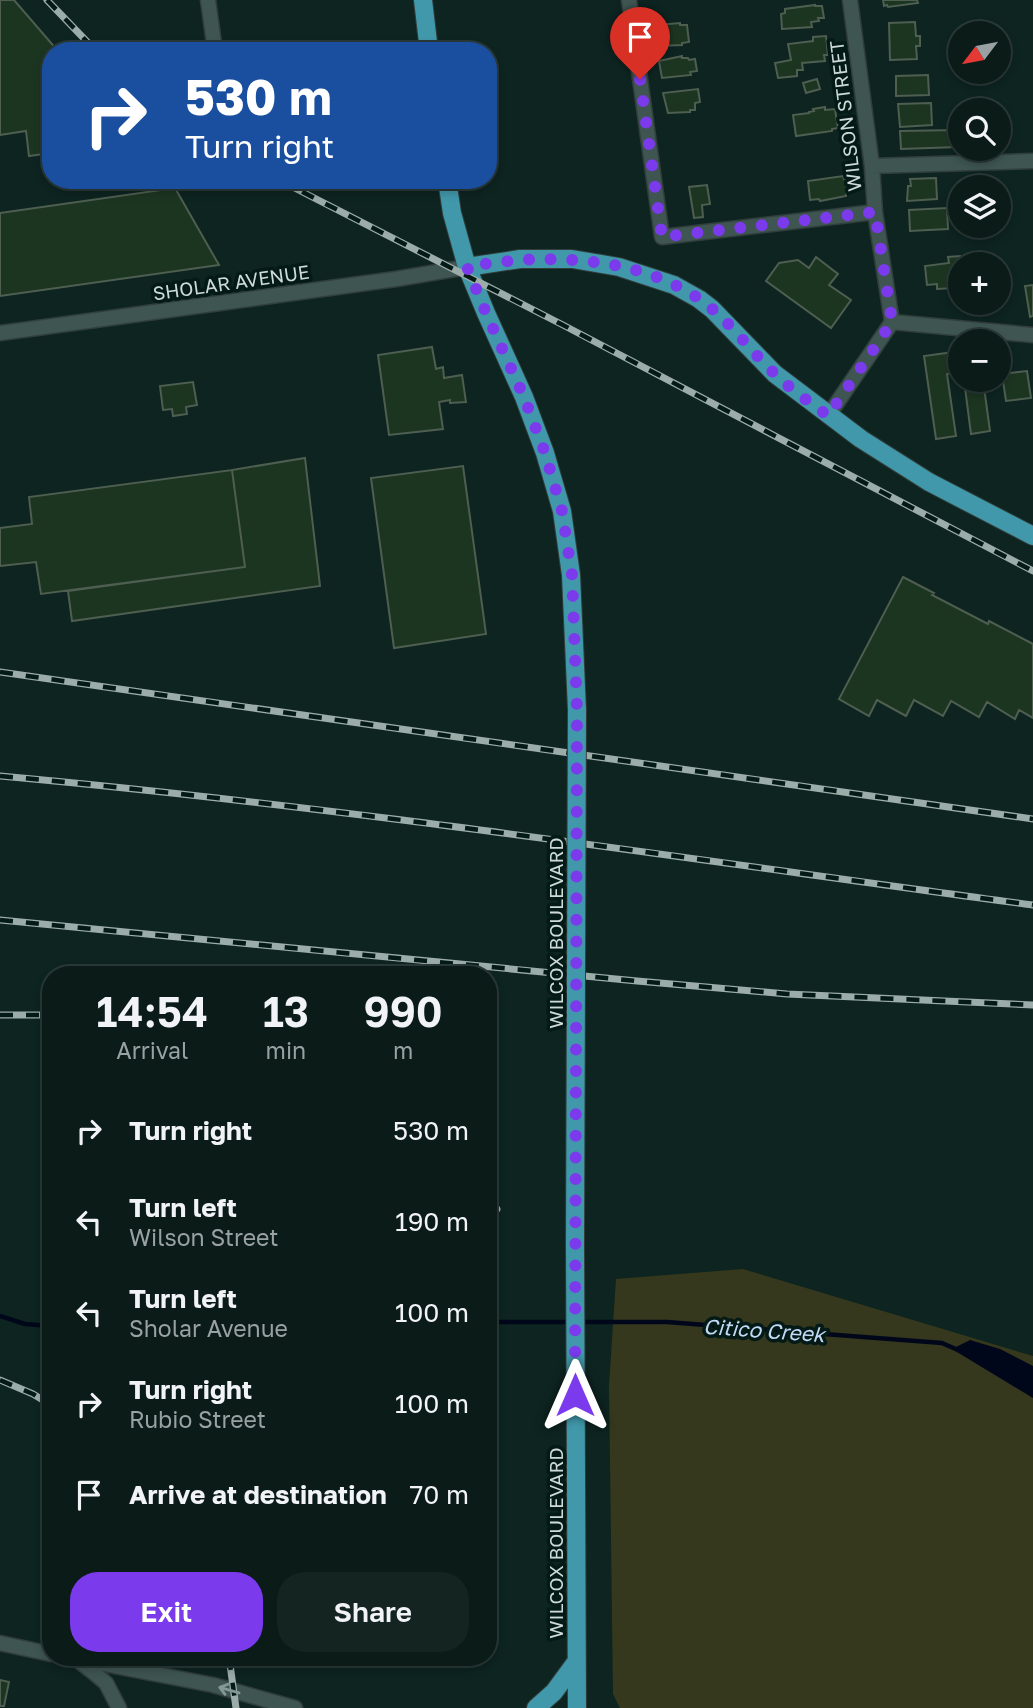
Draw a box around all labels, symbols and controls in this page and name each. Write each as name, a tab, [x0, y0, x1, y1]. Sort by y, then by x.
pin	[610, 7, 670, 79]
icon: arrive	[621, 18, 659, 56]
north arrow	[948, 21, 1012, 84]
map controls	[948, 21, 1011, 392]
street label: WILSON STREET	[824, 39, 866, 193]
text: 530 m	[185, 67, 332, 126]
icon: right	[70, 70, 161, 161]
button: search	[948, 98, 1011, 161]
text: Turn right	[185, 127, 334, 165]
button: layers	[948, 175, 1011, 238]
button: +	[948, 252, 1011, 315]
street label: SHOLAR AVENUE	[151, 260, 311, 304]
button: −	[948, 329, 1011, 392]
street label: WILCOX BOULEVARD	[544, 837, 567, 1029]
text: 14:54	[96, 986, 208, 1036]
text: 13	[263, 986, 309, 1036]
text: 990	[363, 986, 443, 1036]
text: Arrival	[116, 1036, 188, 1064]
text: min	[266, 1036, 306, 1064]
text: m	[393, 1036, 413, 1064]
icon: right	[70, 1112, 108, 1150]
text: Turn right	[129, 1115, 252, 1146]
text: 530 m	[393, 1115, 469, 1146]
text: Turn left	[129, 1192, 237, 1223]
icon: left	[70, 1203, 108, 1241]
text: 190 m	[395, 1206, 469, 1237]
text: Wilson Street	[129, 1223, 279, 1251]
text: Turn left	[129, 1283, 237, 1314]
icon: left	[70, 1294, 108, 1332]
text: 100 m	[395, 1297, 469, 1328]
water label: Citico Creek	[702, 1313, 828, 1347]
text: Sholar Avenue	[129, 1314, 288, 1342]
position arrow	[538, 1358, 612, 1432]
text: Turn right	[129, 1374, 252, 1405]
icon: right	[70, 1385, 108, 1423]
text: 100 m	[395, 1388, 469, 1419]
text: Rubio Street	[129, 1405, 266, 1433]
street label: WILCOX BOULEVARD	[544, 1447, 567, 1639]
icon: arrive	[70, 1476, 108, 1514]
text: Arrive at destination	[129, 1479, 387, 1510]
text: 70 m	[410, 1479, 469, 1510]
button: Exit	[70, 1572, 263, 1652]
button: Share	[277, 1572, 469, 1652]
one-way arrow	[218, 1682, 240, 1695]

